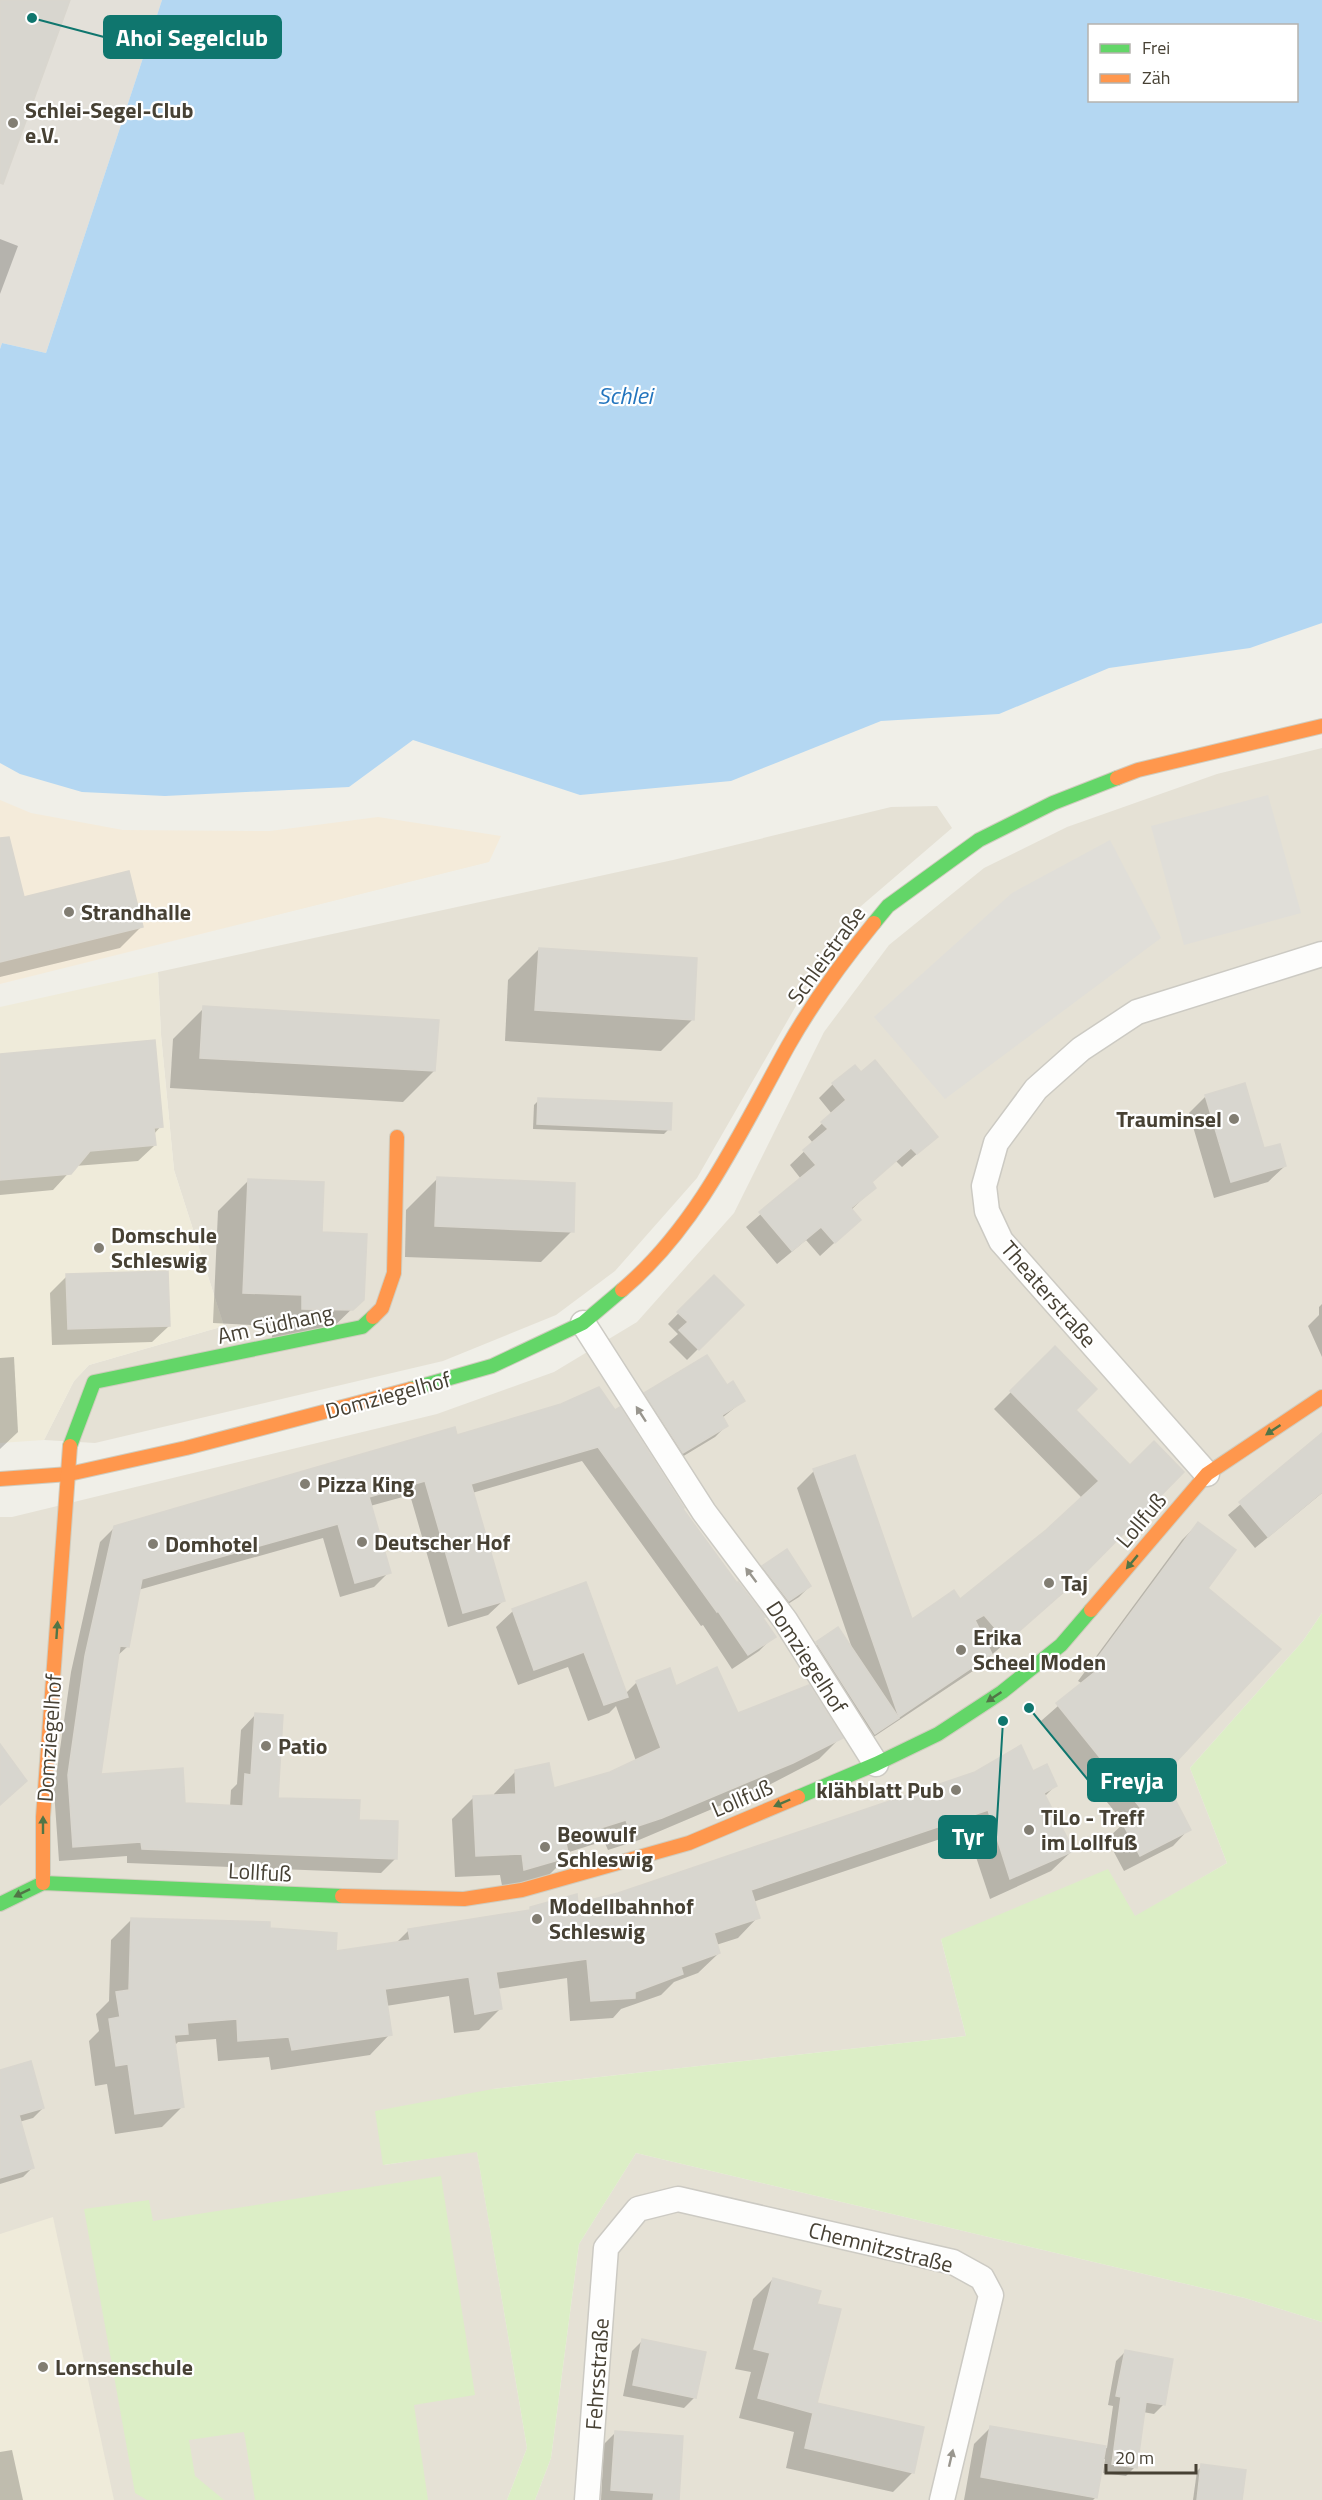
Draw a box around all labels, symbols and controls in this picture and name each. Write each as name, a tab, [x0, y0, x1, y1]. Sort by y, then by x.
callout: Ahoi Segelclub	[104, 16, 281, 58]
text: Ahoi Segelclub	[116, 19, 268, 55]
legend	[1088, 24, 1298, 102]
text: Frei	[1142, 34, 1170, 61]
text: Zäh	[1142, 64, 1170, 91]
place label: Schlei-Segel-Club e.V.	[25, 93, 193, 152]
marker: Schlei-Segel-Club e.V.	[6, 116, 20, 130]
water label: Schlei	[598, 377, 655, 413]
place label: Strandhalle	[81, 895, 191, 929]
street label: Schleistraße	[779, 899, 873, 1011]
marker: Strandhalle	[62, 905, 76, 919]
place label: Trauminsel	[1116, 1102, 1222, 1136]
marker: Trauminsel	[1227, 1112, 1241, 1126]
place label: Domschule Schleswig	[111, 1218, 217, 1277]
street label: Theaterstraße	[993, 1233, 1105, 1355]
marker: Domschule Schleswig	[92, 1241, 106, 1255]
street label: Am Südhang	[214, 1295, 336, 1353]
street label: Domziegelhof	[322, 1362, 455, 1428]
one-way arrow	[636, 1406, 647, 1422]
one-way arrow	[1266, 1424, 1282, 1436]
place label: Pizza King	[317, 1467, 415, 1501]
marker: Pizza King	[298, 1477, 312, 1491]
street label: Lollfuß	[1107, 1485, 1175, 1555]
place label: Deutscher Hof	[374, 1525, 511, 1559]
place label: Domhotel	[165, 1527, 258, 1561]
marker: Deutscher Hof	[355, 1535, 369, 1549]
marker: Domhotel	[146, 1537, 160, 1551]
one-way arrow	[1126, 1554, 1139, 1570]
place label: Taj	[1061, 1566, 1088, 1600]
one-way arrow	[745, 1567, 758, 1583]
marker: Taj	[1042, 1576, 1056, 1590]
street label: Domziegelhof	[758, 1594, 857, 1721]
one-way arrow	[52, 1620, 62, 1639]
place label: Erika Scheel Moden	[973, 1620, 1106, 1679]
marker: Erika Scheel Moden	[954, 1643, 968, 1657]
street label: Domziegelhof	[28, 1672, 70, 1803]
one-way arrow	[985, 1692, 1002, 1703]
place label: Patio	[278, 1729, 327, 1763]
marker: Patio	[259, 1739, 273, 1753]
callout: Freyja	[1088, 1759, 1176, 1801]
text: Freyja	[1100, 1762, 1164, 1798]
street label: Lollfuß	[706, 1770, 778, 1826]
place label: klähblatt Pub	[816, 1773, 944, 1807]
marker: klähblatt Pub	[949, 1783, 963, 1797]
one-way arrow	[774, 1799, 791, 1808]
place label: TiLo - Treff im Lollfuß	[1041, 1800, 1145, 1859]
one-way arrow	[38, 1815, 48, 1834]
callout: Tyr	[939, 1816, 996, 1858]
place label: Beowulf Schleswig	[557, 1817, 653, 1876]
text: Tyr	[952, 1818, 984, 1854]
marker: TiLo - Treff im Lollfuß	[1022, 1823, 1036, 1837]
marker: Beowulf Schleswig	[538, 1840, 552, 1854]
street label: Lollfuß	[227, 1853, 293, 1891]
one-way arrow	[13, 1889, 30, 1898]
place label: Modellbahnhof Schleswig	[549, 1889, 694, 1948]
marker: Modellbahnhof Schleswig	[530, 1912, 544, 1926]
street label: Chemnitzstraße	[805, 2213, 957, 2281]
street label: Fehrsstraße	[576, 2317, 618, 2431]
place label: Lornsenschule	[55, 2350, 193, 2384]
marker: Lornsenschule	[36, 2360, 50, 2374]
scale bar	[1106, 2437, 1196, 2475]
text: 20 m	[1115, 2444, 1154, 2471]
one-way arrow	[947, 2448, 956, 2467]

